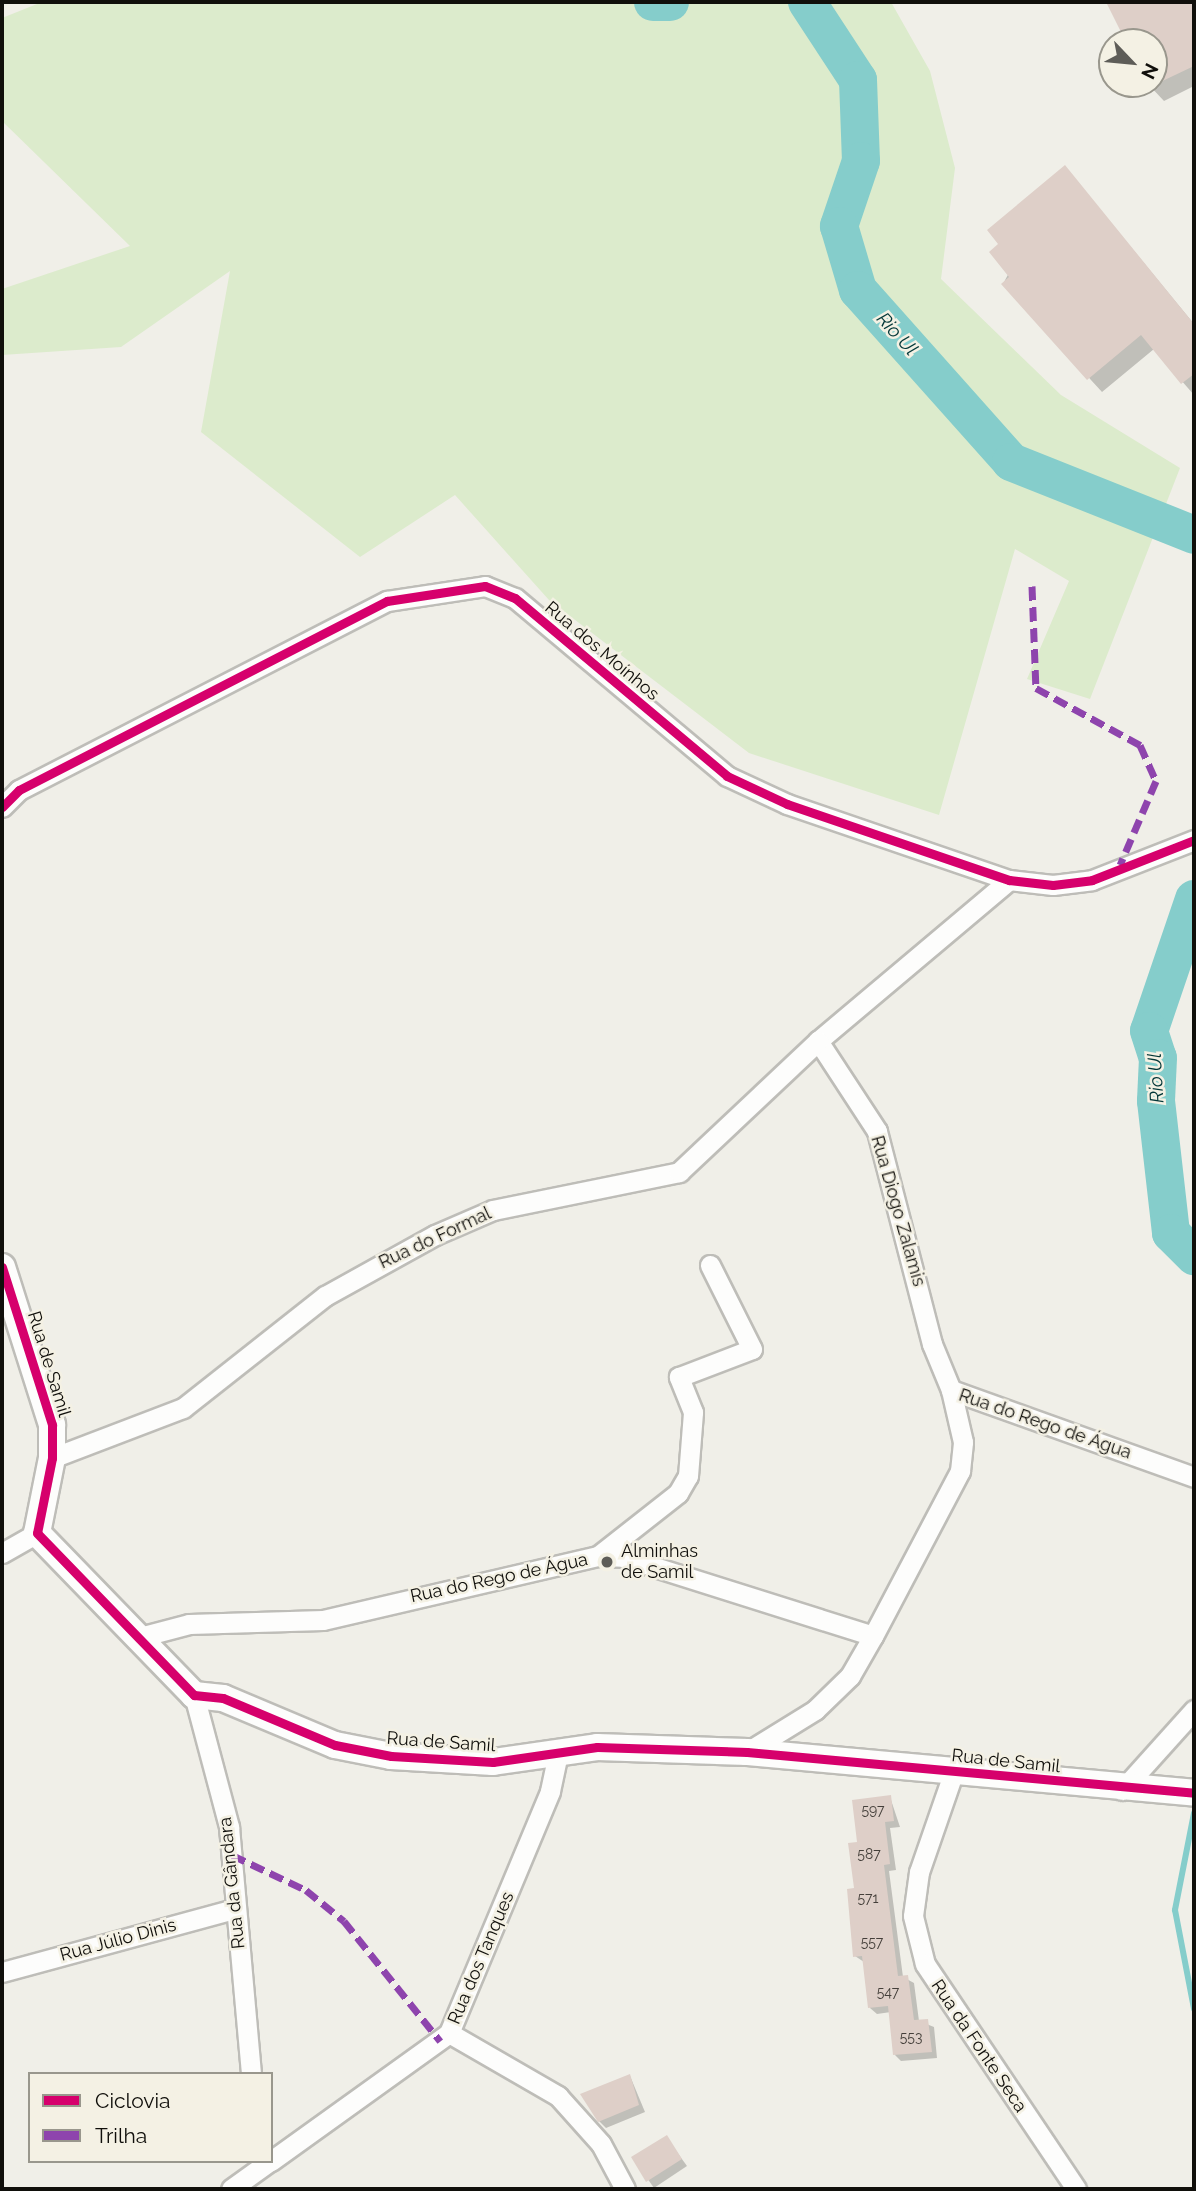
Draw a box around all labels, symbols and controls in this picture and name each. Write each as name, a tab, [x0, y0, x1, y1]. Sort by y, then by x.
north arrow	[1098, 28, 1168, 98]
text: N	[1137, 60, 1163, 83]
water label: Rio Ul	[872, 308, 922, 360]
street label: Rua dos Moínhos	[540, 597, 664, 705]
water label: Rio Ul	[1143, 1052, 1169, 1104]
street label: Rua Diogo Zalamis	[866, 1133, 930, 1289]
street label: Rua do Formal	[375, 1203, 495, 1273]
street label: Rua de Samil	[23, 1309, 75, 1419]
street label: Rua do Rego de Água	[956, 1384, 1134, 1464]
place label: Alminhas de Samil	[621, 1541, 698, 1584]
street label: Rua do Rego de Água	[408, 1549, 590, 1607]
marker: Alminhas de Samil	[599, 1554, 615, 1570]
street label: Rua de Samil	[386, 1727, 496, 1757]
street label: Rua de Samil	[951, 1745, 1061, 1777]
house number: 597	[861, 1802, 885, 1818]
street label: Rua da Gândara	[214, 1816, 250, 1950]
house number: 587	[857, 1846, 881, 1862]
street label: Rua dos Tanques	[443, 1888, 519, 2028]
house number: 571	[857, 1890, 879, 1906]
street label: Rua Júlio Dinis	[57, 1914, 179, 1966]
house number: 557	[861, 1934, 883, 1950]
street label: Rua da Fonte Seca	[927, 1975, 1031, 2117]
house number: 547	[877, 1984, 899, 2000]
house number: 553	[900, 2029, 922, 2045]
legend	[28, 2072, 273, 2163]
text: Ciclovia	[95, 2088, 171, 2113]
text: Trilha	[95, 2123, 147, 2148]

